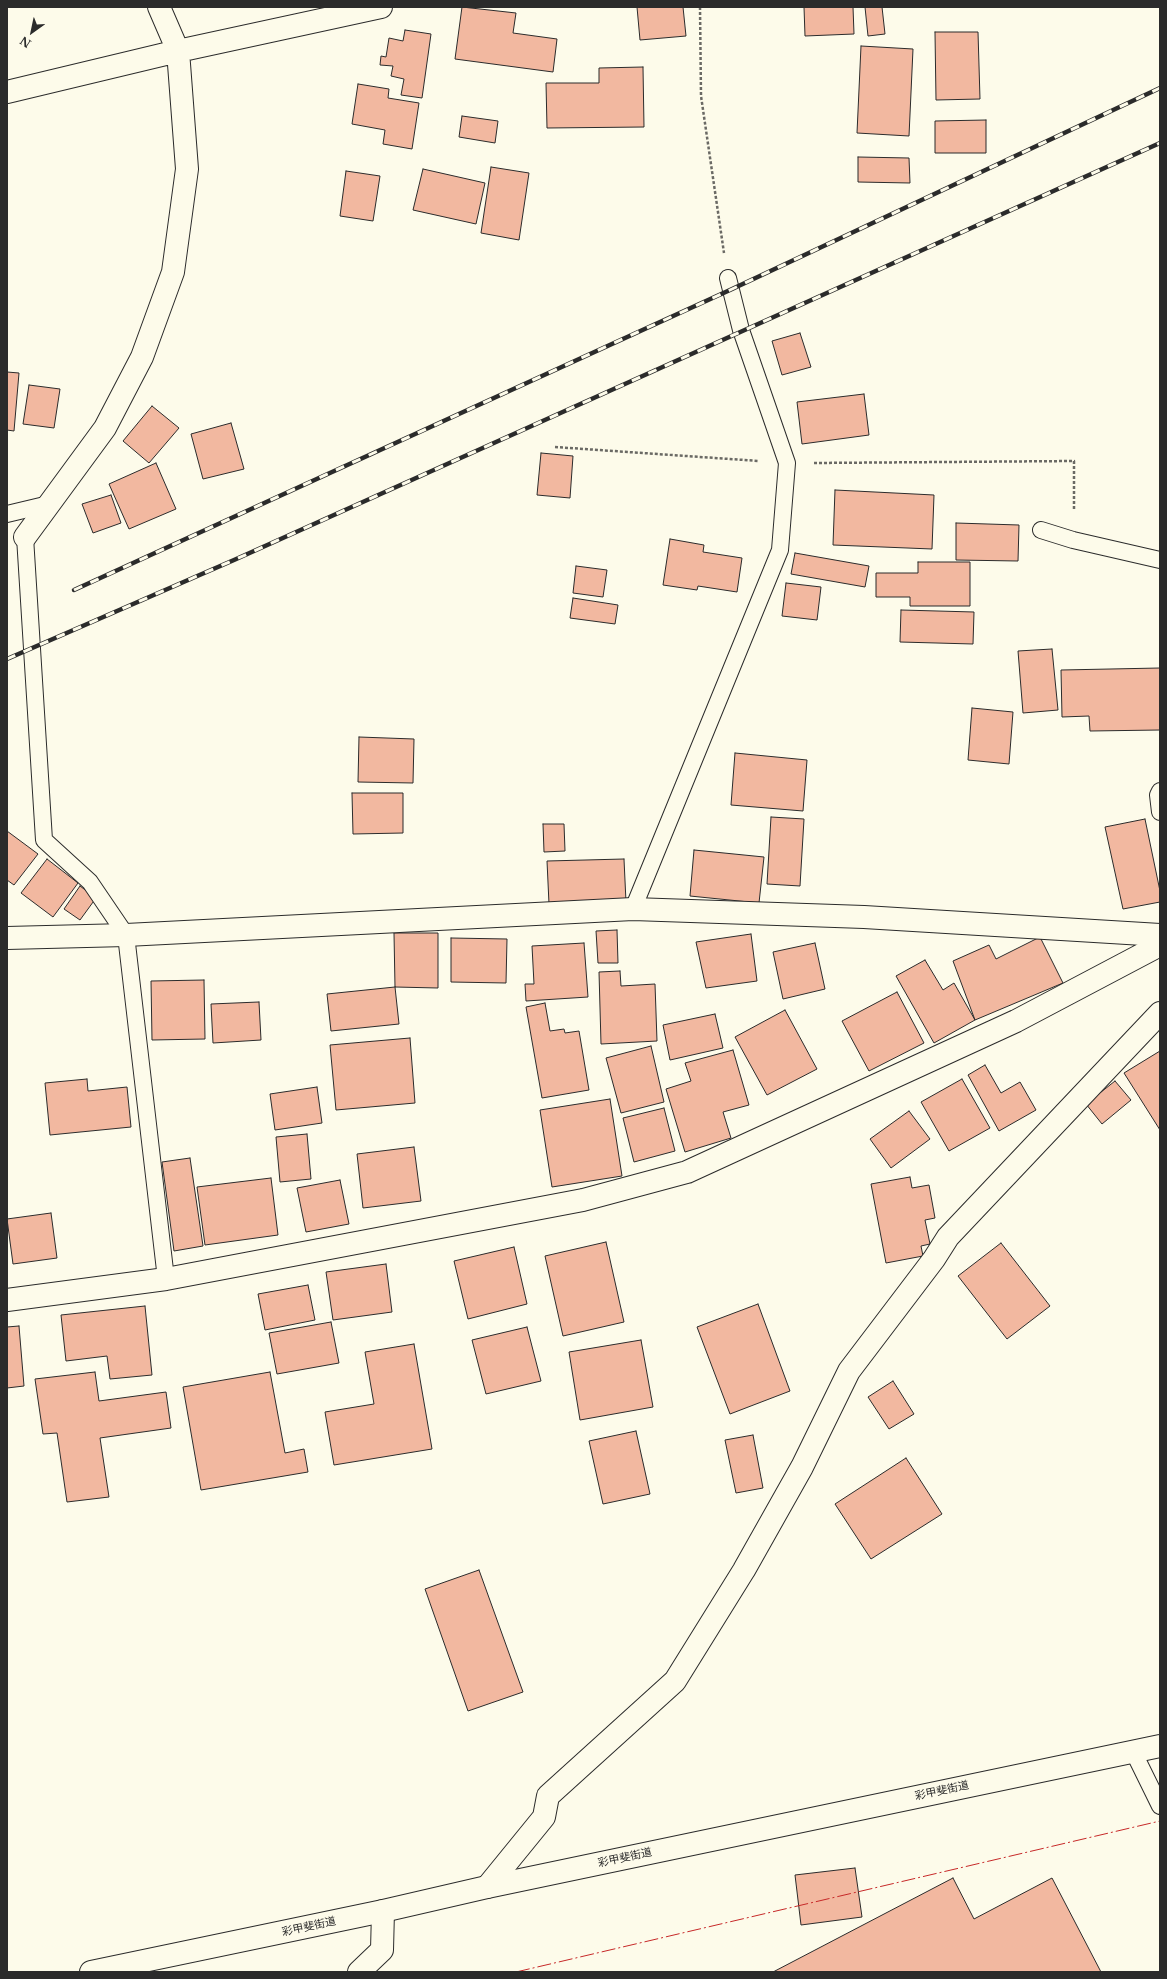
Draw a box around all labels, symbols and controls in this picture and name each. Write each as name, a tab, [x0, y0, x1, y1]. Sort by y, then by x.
north arrow	[12, 12, 52, 52]
text: N	[17, 33, 34, 51]
street label: 彩甲斐街道	[914, 1779, 970, 1803]
street label: 彩甲斐街道	[597, 1846, 653, 1870]
street label: 彩甲斐街道	[281, 1915, 337, 1939]

